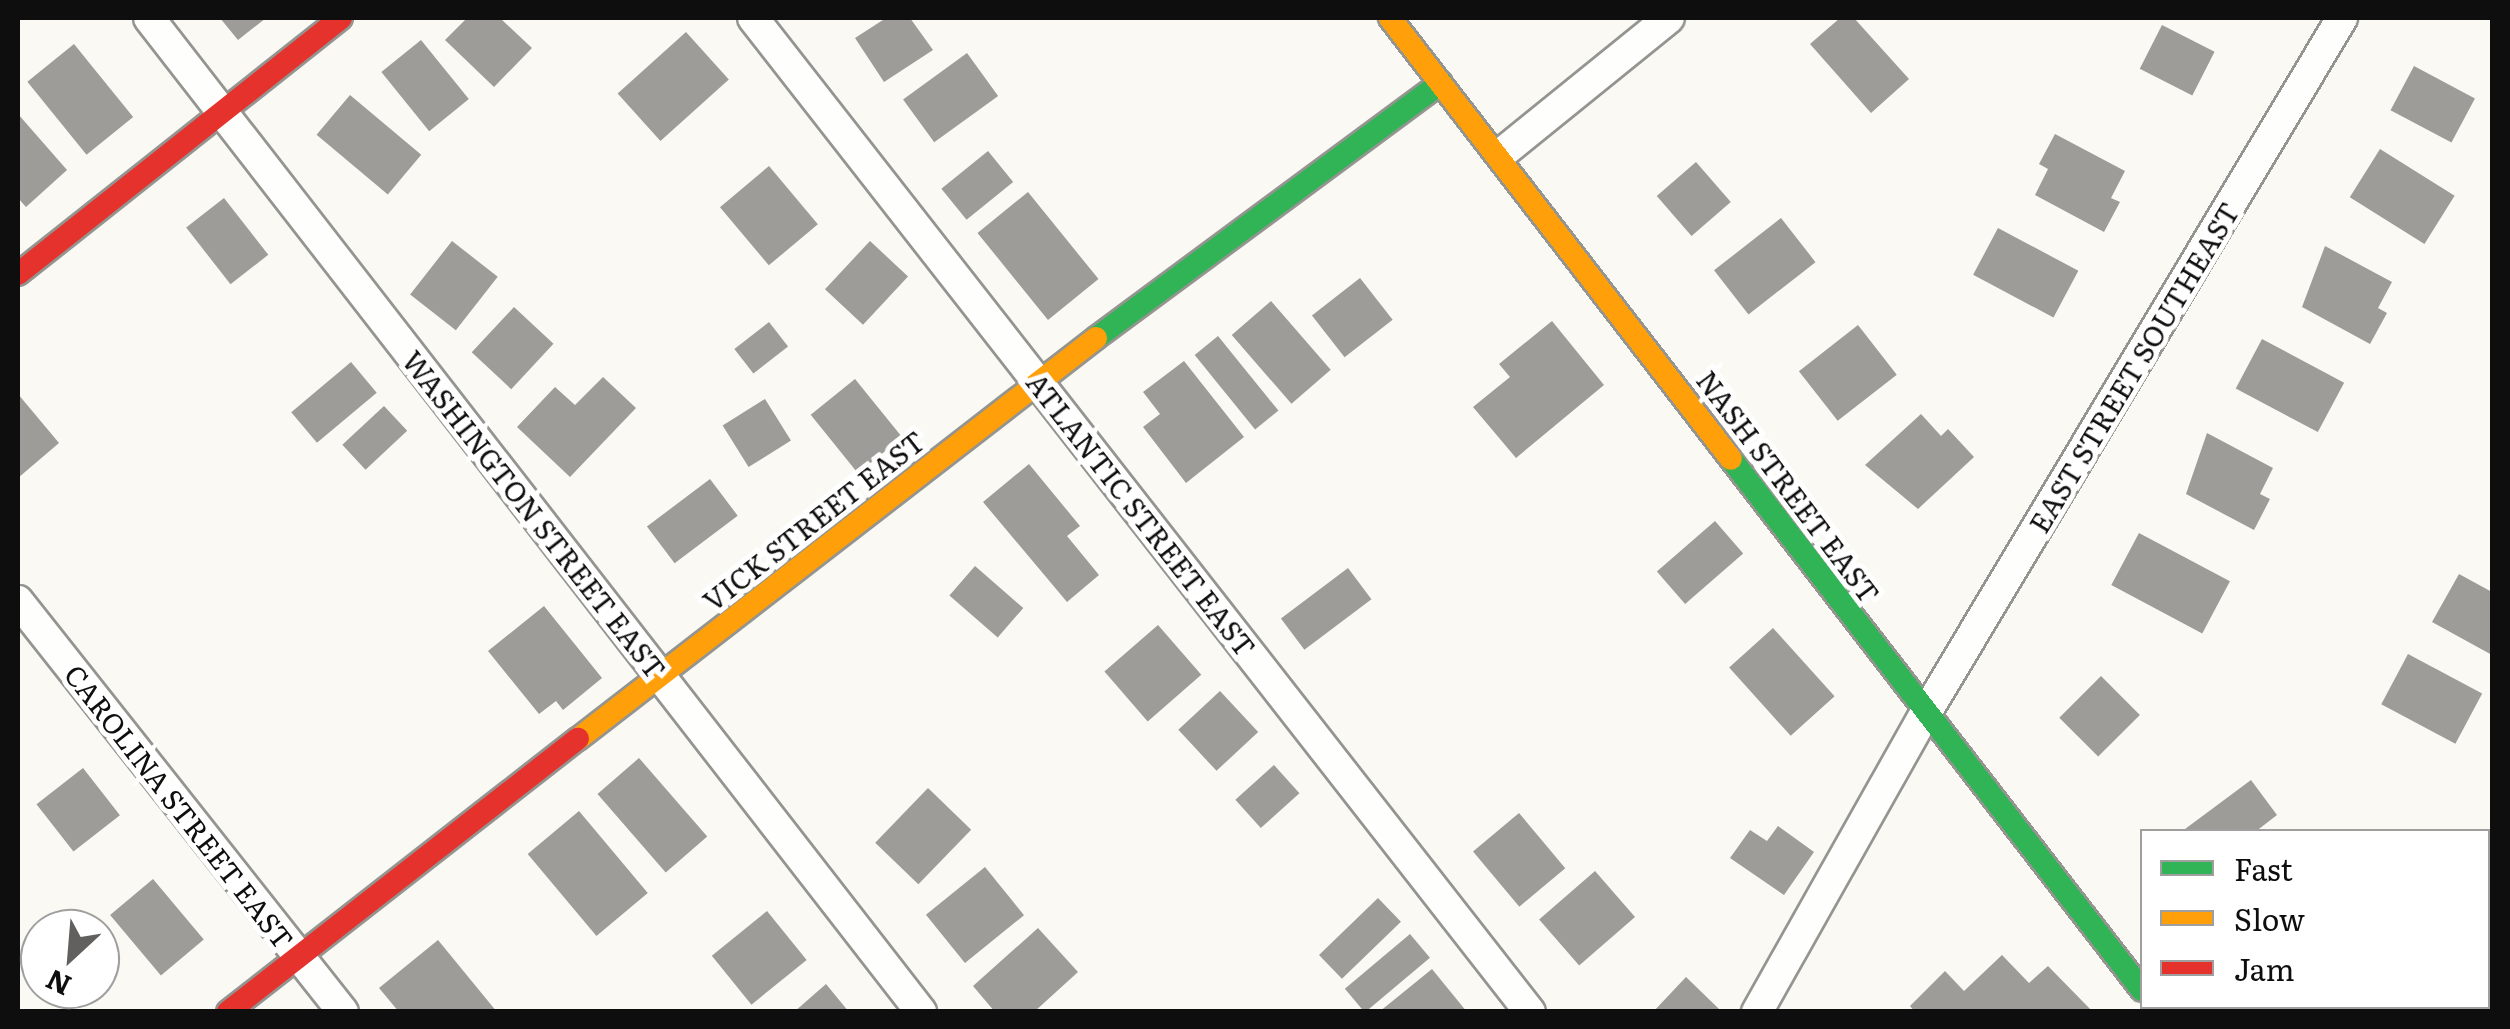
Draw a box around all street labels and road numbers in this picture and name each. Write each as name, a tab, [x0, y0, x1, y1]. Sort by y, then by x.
street label: EAST STREET SOUTHEAST	[2021, 196, 2245, 538]
street label: WASHINGTON STREET EAST	[396, 343, 674, 685]
street label: NASH STREET EAST	[1691, 363, 1887, 609]
street label: ATLANTIC STREET EAST	[1021, 365, 1263, 663]
street label: VICK STREET EAST	[696, 423, 930, 617]
street label: CAROLINA STREET EAST	[59, 657, 301, 955]

